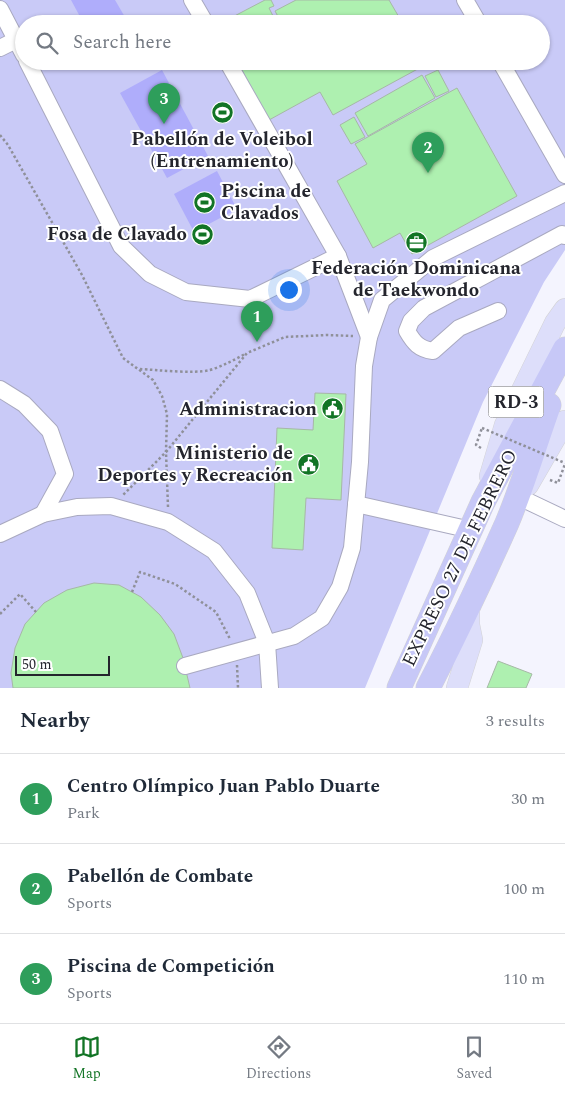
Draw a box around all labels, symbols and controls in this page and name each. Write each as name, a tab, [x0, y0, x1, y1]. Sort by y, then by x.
search box	[15, 15, 550, 70]
text: Search here	[73, 28, 172, 57]
icon: search	[33, 29, 61, 57]
pin: 3	[148, 83, 180, 124]
sports icon: Pabellón de Voleibol (Entrenamiento)	[210, 101, 234, 125]
place label: Pabellón de Voleibol (Entrenamiento)	[131, 125, 313, 176]
pin: 2	[412, 132, 444, 173]
place label: Piscina de Clavados	[221, 177, 311, 228]
sports icon: Piscina de Clavados	[193, 190, 217, 214]
place label: Fosa de Clavado	[47, 220, 187, 249]
sports icon: Fosa de Clavado	[191, 222, 215, 246]
office icon: Federación Dominicana de Taekwondo	[404, 230, 428, 254]
place label: Federación Dominicana de Taekwondo	[311, 254, 521, 305]
your location	[276, 277, 302, 303]
pin: 1	[241, 301, 273, 342]
road number: RD-3	[488, 387, 544, 418]
place label: Administracion	[179, 395, 317, 424]
public building icon: Administracion	[321, 397, 345, 421]
place label: Ministerio de Deportes y Recreación	[97, 439, 293, 490]
street label: EXPRESO 27 DE FEBRERO	[395, 444, 525, 672]
public building icon: Ministerio de Deportes y Recreación	[297, 452, 321, 476]
scale bar	[15, 653, 110, 676]
text: 50 m	[22, 654, 52, 675]
text: Nearby	[20, 705, 90, 737]
text: 3 results	[486, 709, 545, 733]
text: Centro Olímpico Juan Pablo Duarte	[67, 772, 380, 801]
text: 1	[32, 787, 40, 811]
text: 30 m	[511, 787, 545, 811]
text: Park	[67, 801, 100, 825]
text: Pabellón de Combate	[67, 862, 253, 891]
text: 2	[32, 877, 40, 901]
text: 100 m	[503, 877, 545, 901]
text: Sports	[67, 891, 112, 915]
text: Piscina de Competición	[67, 952, 275, 981]
text: 3	[32, 967, 40, 991]
text: 110 m	[503, 967, 545, 991]
text: Sports	[67, 981, 112, 1005]
tab: Map	[73, 1033, 101, 1084]
tab: Directions	[246, 1033, 311, 1084]
tab: Saved	[457, 1033, 492, 1084]

